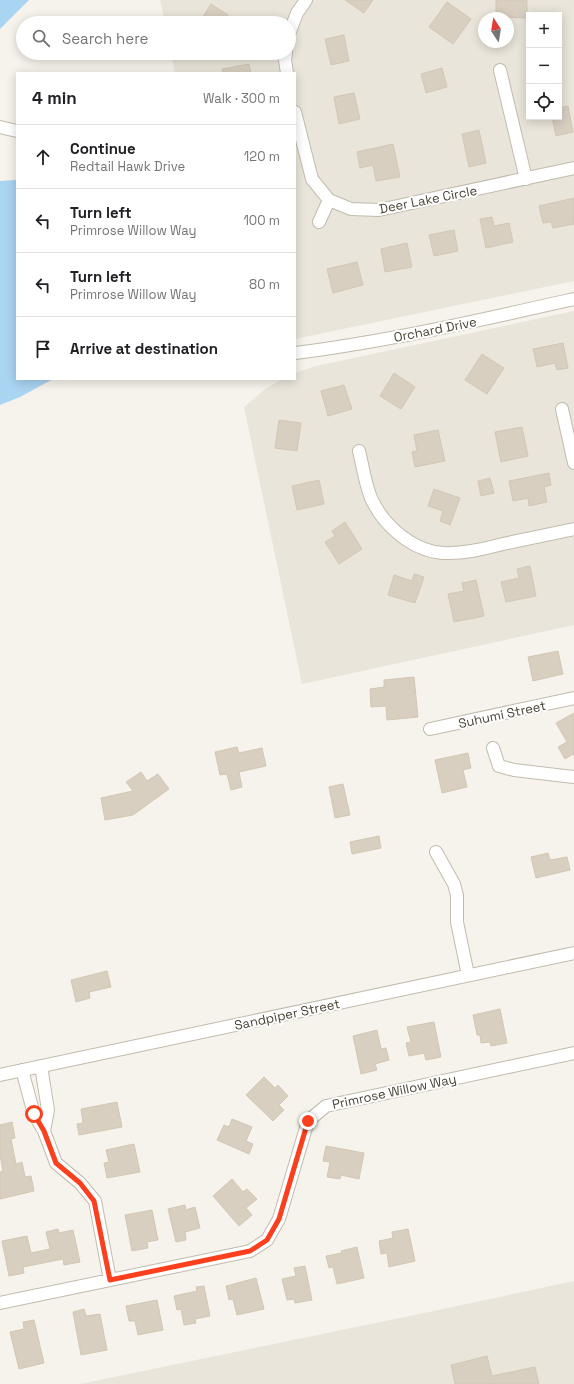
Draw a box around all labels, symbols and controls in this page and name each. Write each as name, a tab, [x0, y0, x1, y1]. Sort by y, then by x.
north arrow	[478, 12, 514, 48]
map controls	[526, 12, 562, 120]
button: +	[526, 12, 562, 48]
search box	[16, 16, 296, 60]
icon: search	[30, 27, 52, 49]
text: Search here	[62, 29, 148, 48]
button: −	[526, 48, 562, 84]
button: locate	[526, 84, 562, 120]
text: 4 min	[32, 87, 77, 109]
text: Walk · 300 m	[203, 90, 280, 107]
text: Continue	[70, 139, 136, 158]
icon: ahead	[32, 146, 54, 168]
text: 120 m	[244, 148, 280, 165]
text: Redtail Hawk Drive	[70, 158, 185, 175]
street label: Deer Lake Circle	[378, 182, 478, 217]
text: Turn left	[70, 203, 132, 222]
icon: left	[32, 210, 54, 232]
text: 100 m	[243, 212, 280, 229]
text: Primrose Willow Way	[70, 222, 197, 239]
text: Turn left	[70, 267, 132, 286]
icon: left	[32, 274, 54, 296]
text: 80 m	[249, 276, 280, 293]
text: Primrose Willow Way	[70, 286, 197, 303]
street label: Orchard Drive	[392, 313, 478, 346]
icon: arrive	[32, 338, 54, 360]
text: Arrive at destination	[70, 339, 218, 358]
street label: Suhumi Street	[457, 697, 547, 732]
street label: Sandpiper Street	[233, 995, 341, 1034]
street label: Primrose Willow Way	[330, 1070, 458, 1113]
route start	[25, 1105, 43, 1123]
route end	[299, 1112, 317, 1130]

